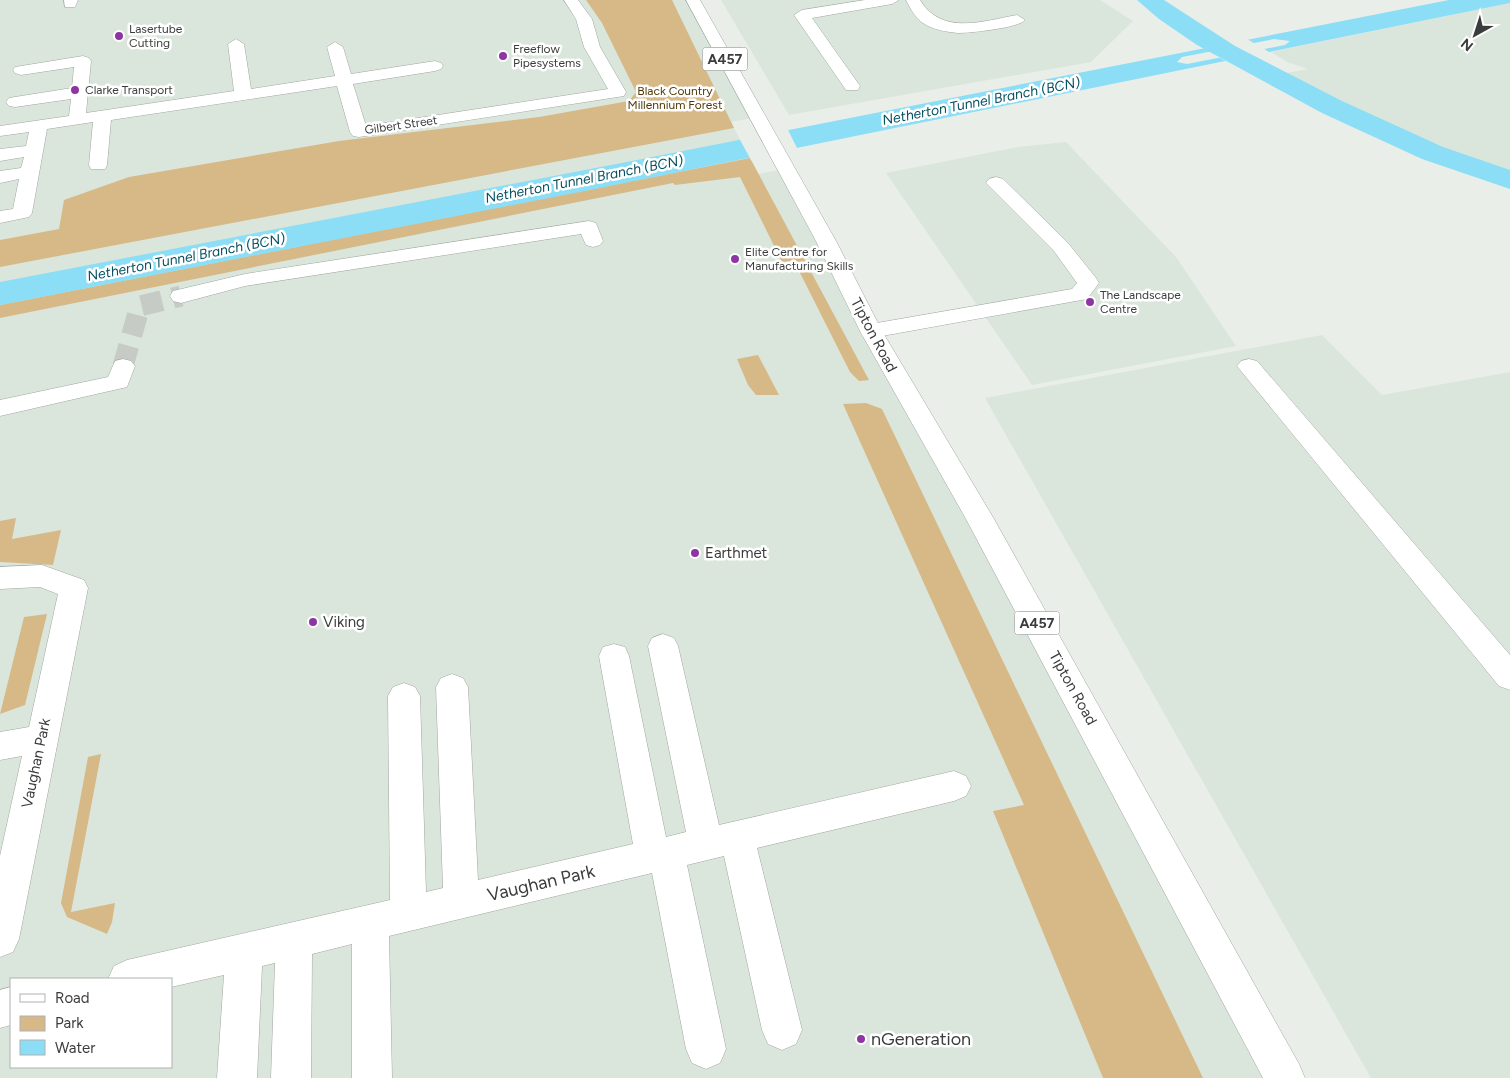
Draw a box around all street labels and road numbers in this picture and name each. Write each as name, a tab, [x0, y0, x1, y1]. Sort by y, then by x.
road number: A457	[702, 48, 748, 70]
street label: Gilbert Street	[364, 113, 439, 137]
street label: Tipton Road	[847, 295, 901, 375]
road number: A457	[1014, 612, 1060, 634]
street label: Tipton Road	[1045, 648, 1101, 728]
street label: Vaughan Park	[18, 716, 54, 809]
street label: Vaughan Park	[485, 860, 597, 906]

